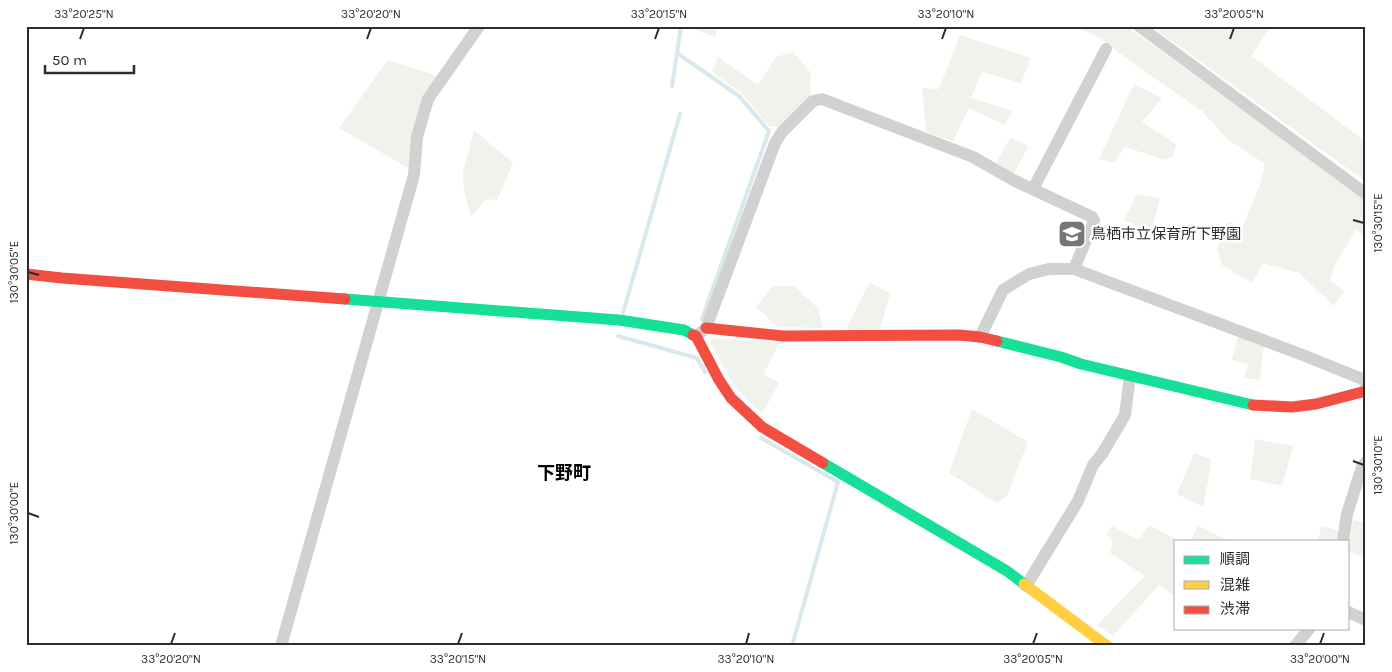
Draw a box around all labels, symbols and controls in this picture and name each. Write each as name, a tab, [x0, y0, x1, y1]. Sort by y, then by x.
text: 33°20'25"N	[54, 7, 114, 21]
text: 33°20'20"N	[341, 7, 401, 21]
text: 33°20'15"N	[631, 7, 687, 21]
text: 33°20'10"N	[918, 7, 974, 21]
text: 33°20'05"N	[1204, 7, 1264, 21]
scale bar	[45, 42, 134, 74]
text: 50 m	[52, 51, 87, 69]
text: 130°30'15"E	[1371, 193, 1385, 253]
school or university icon: 鳥栖市立保育所下野園	[1057, 219, 1087, 249]
place label: 鳥栖市立保育所下野園	[1091, 225, 1241, 243]
text: 130°30'05"E	[7, 241, 21, 303]
text: 130°30'10"E	[1371, 435, 1385, 495]
district label: 下野町	[537, 462, 591, 484]
text: 130°30'00"E	[7, 482, 21, 544]
legend	[1174, 540, 1350, 630]
text: 順調	[1220, 550, 1250, 568]
text: 混雑	[1220, 576, 1250, 594]
text: 渋滞	[1220, 600, 1250, 618]
text: 33°20'20"N	[141, 652, 201, 666]
text: 33°20'15"N	[430, 652, 486, 666]
text: 33°20'10"N	[718, 652, 774, 666]
text: 33°20'05"N	[1003, 652, 1063, 666]
text: 33°20'00"N	[1290, 652, 1350, 666]

